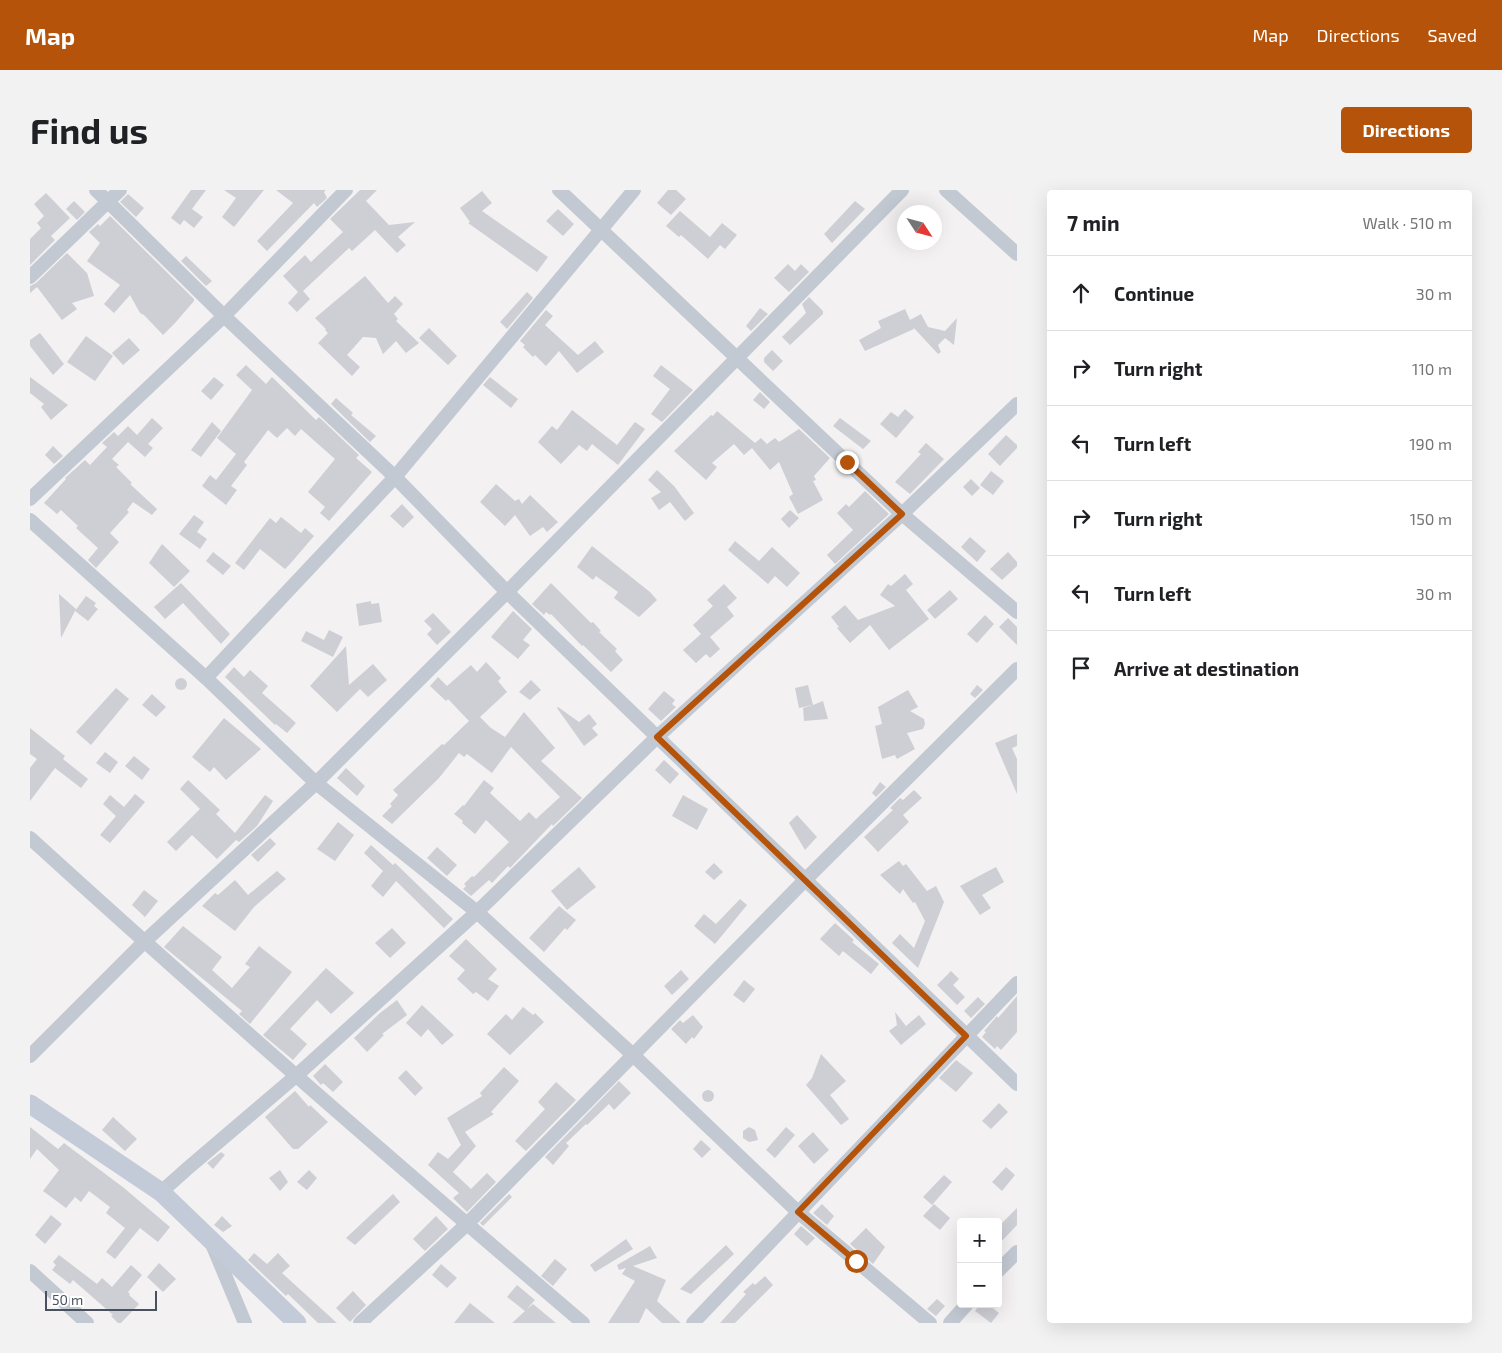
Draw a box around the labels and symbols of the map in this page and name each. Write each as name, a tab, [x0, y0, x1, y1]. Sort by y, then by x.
north arrow	[897, 205, 942, 250]
route end	[836, 451, 859, 474]
route start	[845, 1250, 868, 1273]
scale bar	[45, 1288, 158, 1311]

